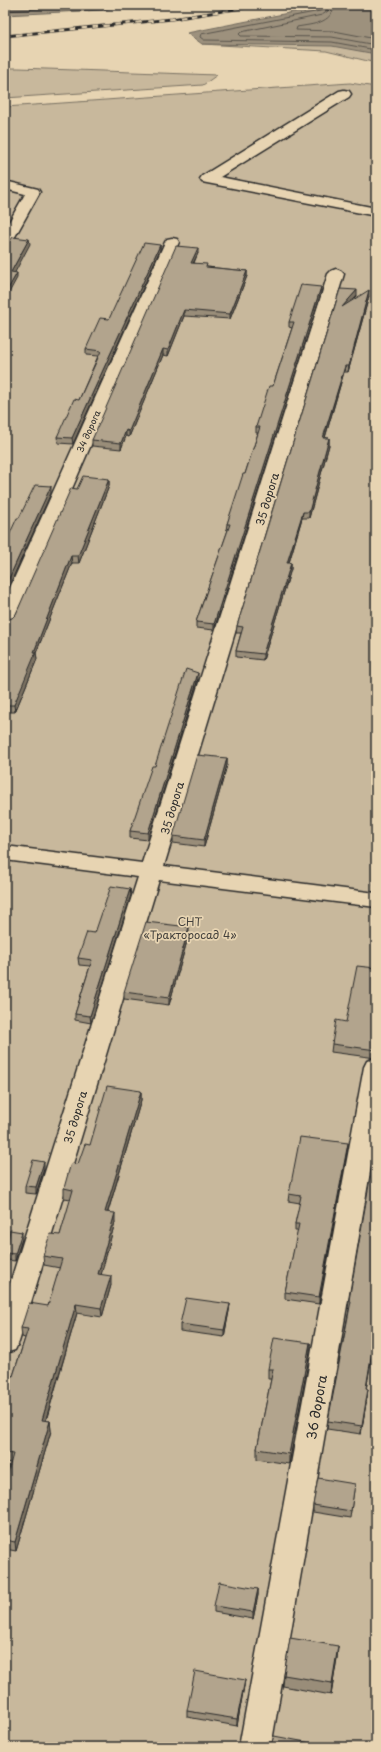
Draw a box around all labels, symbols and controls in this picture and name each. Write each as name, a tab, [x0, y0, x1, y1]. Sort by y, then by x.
street label: 34 дорога	[72, 407, 104, 454]
street label: 35 дорога	[251, 470, 283, 528]
street label: 35 дорога	[156, 779, 188, 837]
park label: СНТ «Тракторосад 4»	[144, 913, 236, 943]
street label: 35 дорога	[59, 1088, 91, 1146]
street label: 36 дорога	[301, 1372, 331, 1441]

